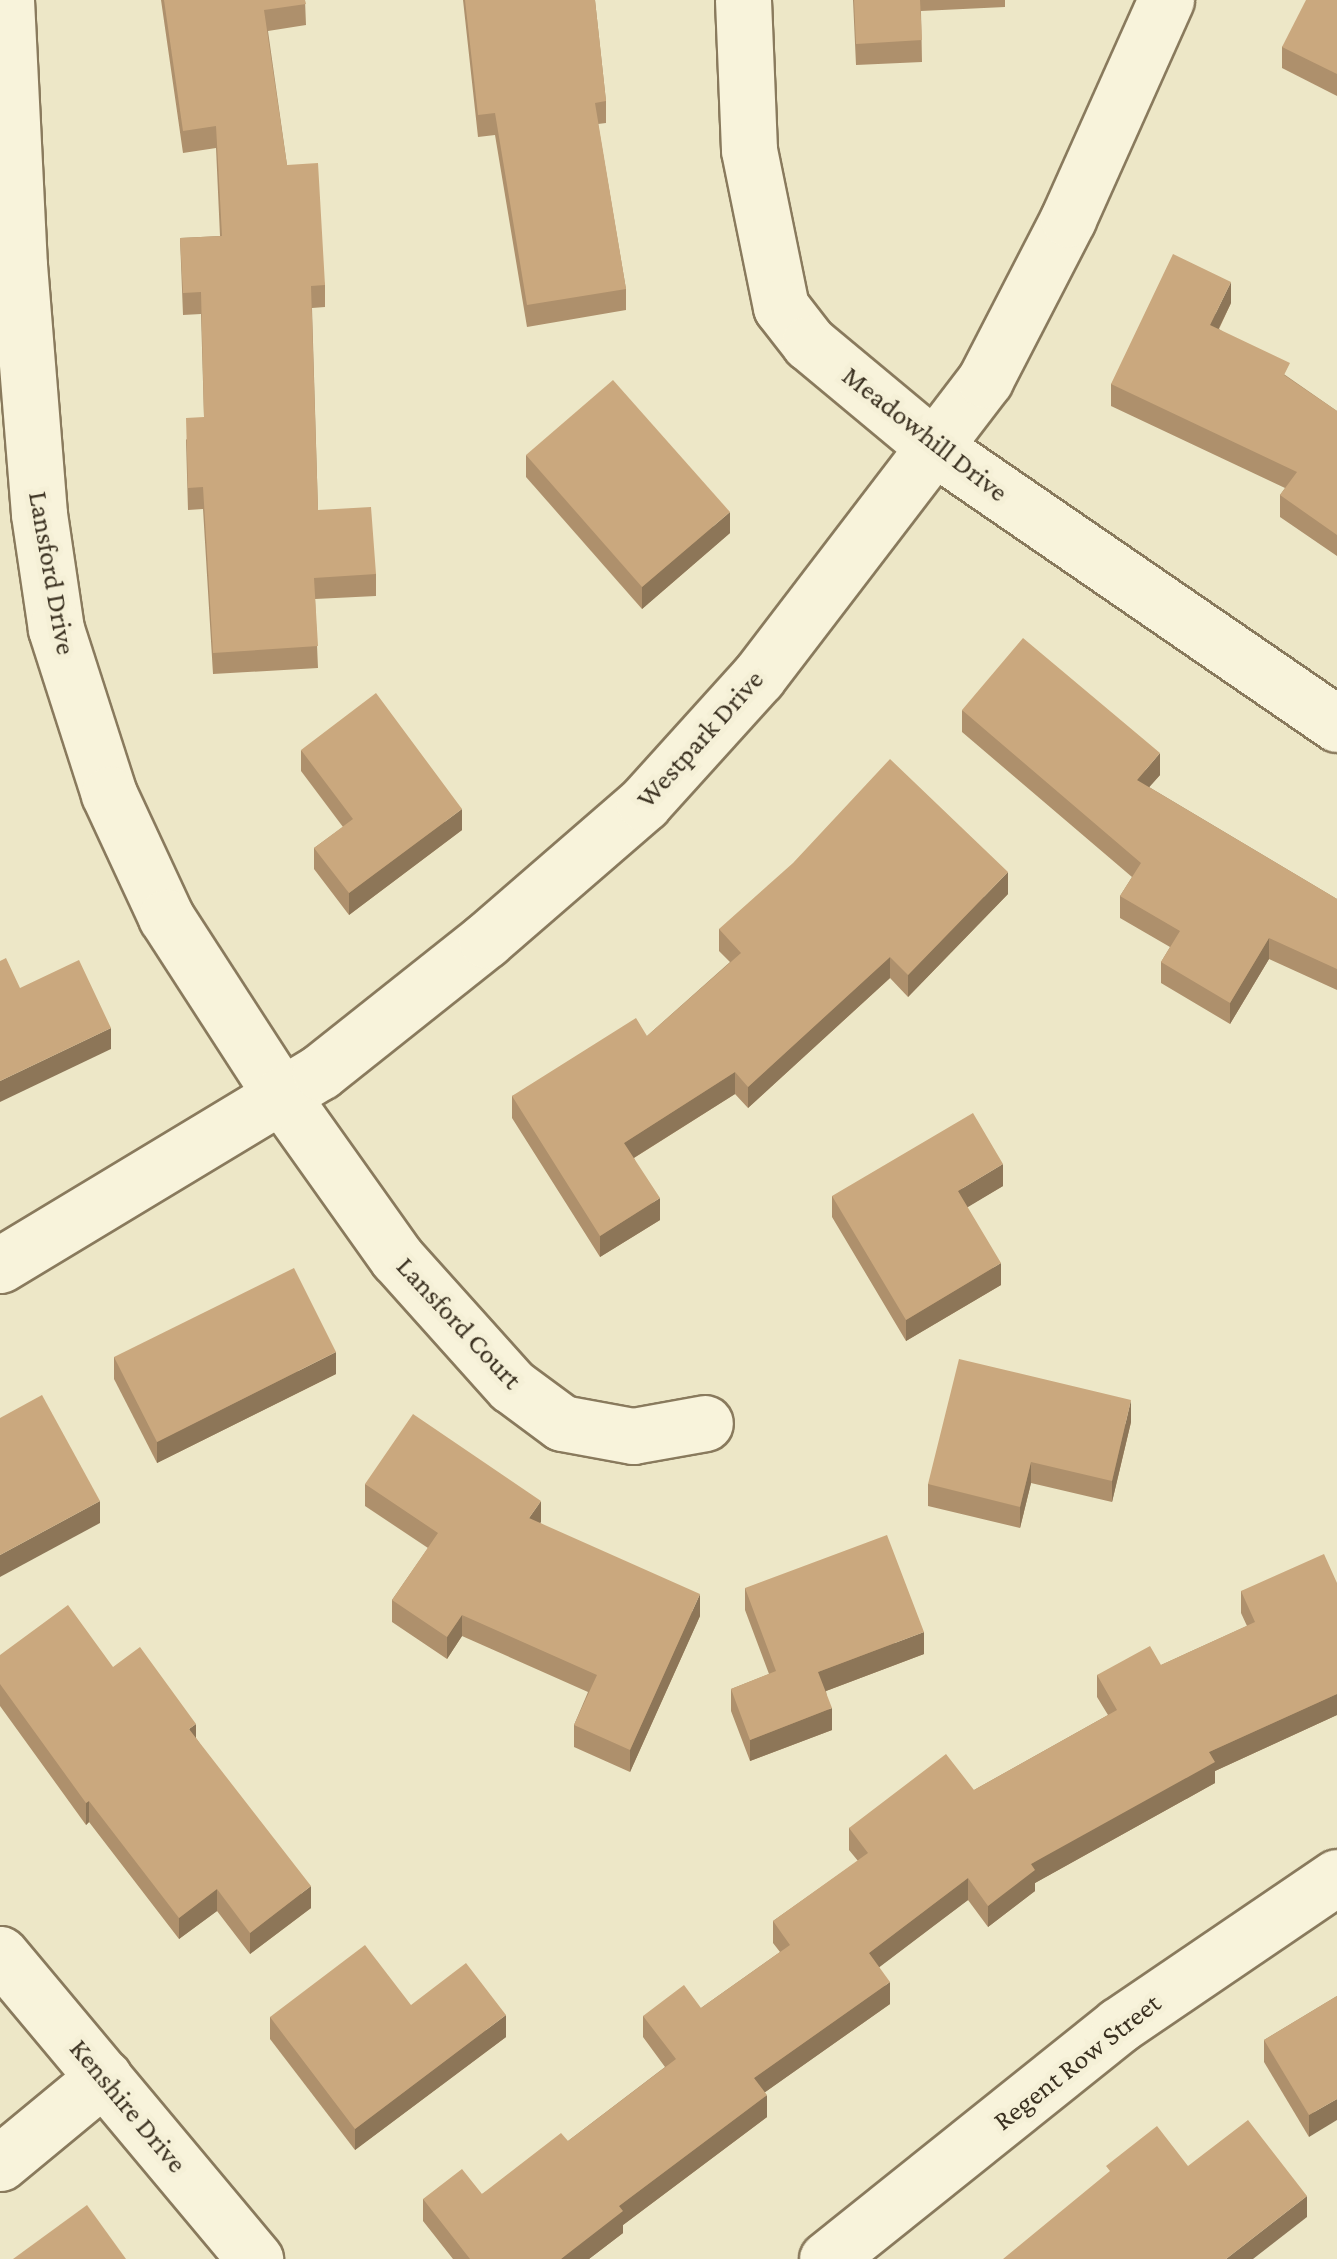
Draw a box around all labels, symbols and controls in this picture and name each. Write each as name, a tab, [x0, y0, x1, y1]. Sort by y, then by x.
street label: Meadowhill Drive	[836, 359, 1014, 509]
street label: Lansford Drive	[21, 489, 83, 657]
street label: Westpark Drive	[629, 663, 771, 815]
street label: Lansford Court	[389, 1250, 529, 1396]
street label: Regent Row Street	[987, 1986, 1167, 2138]
street label: Kenshire Drive	[62, 2032, 194, 2180]

